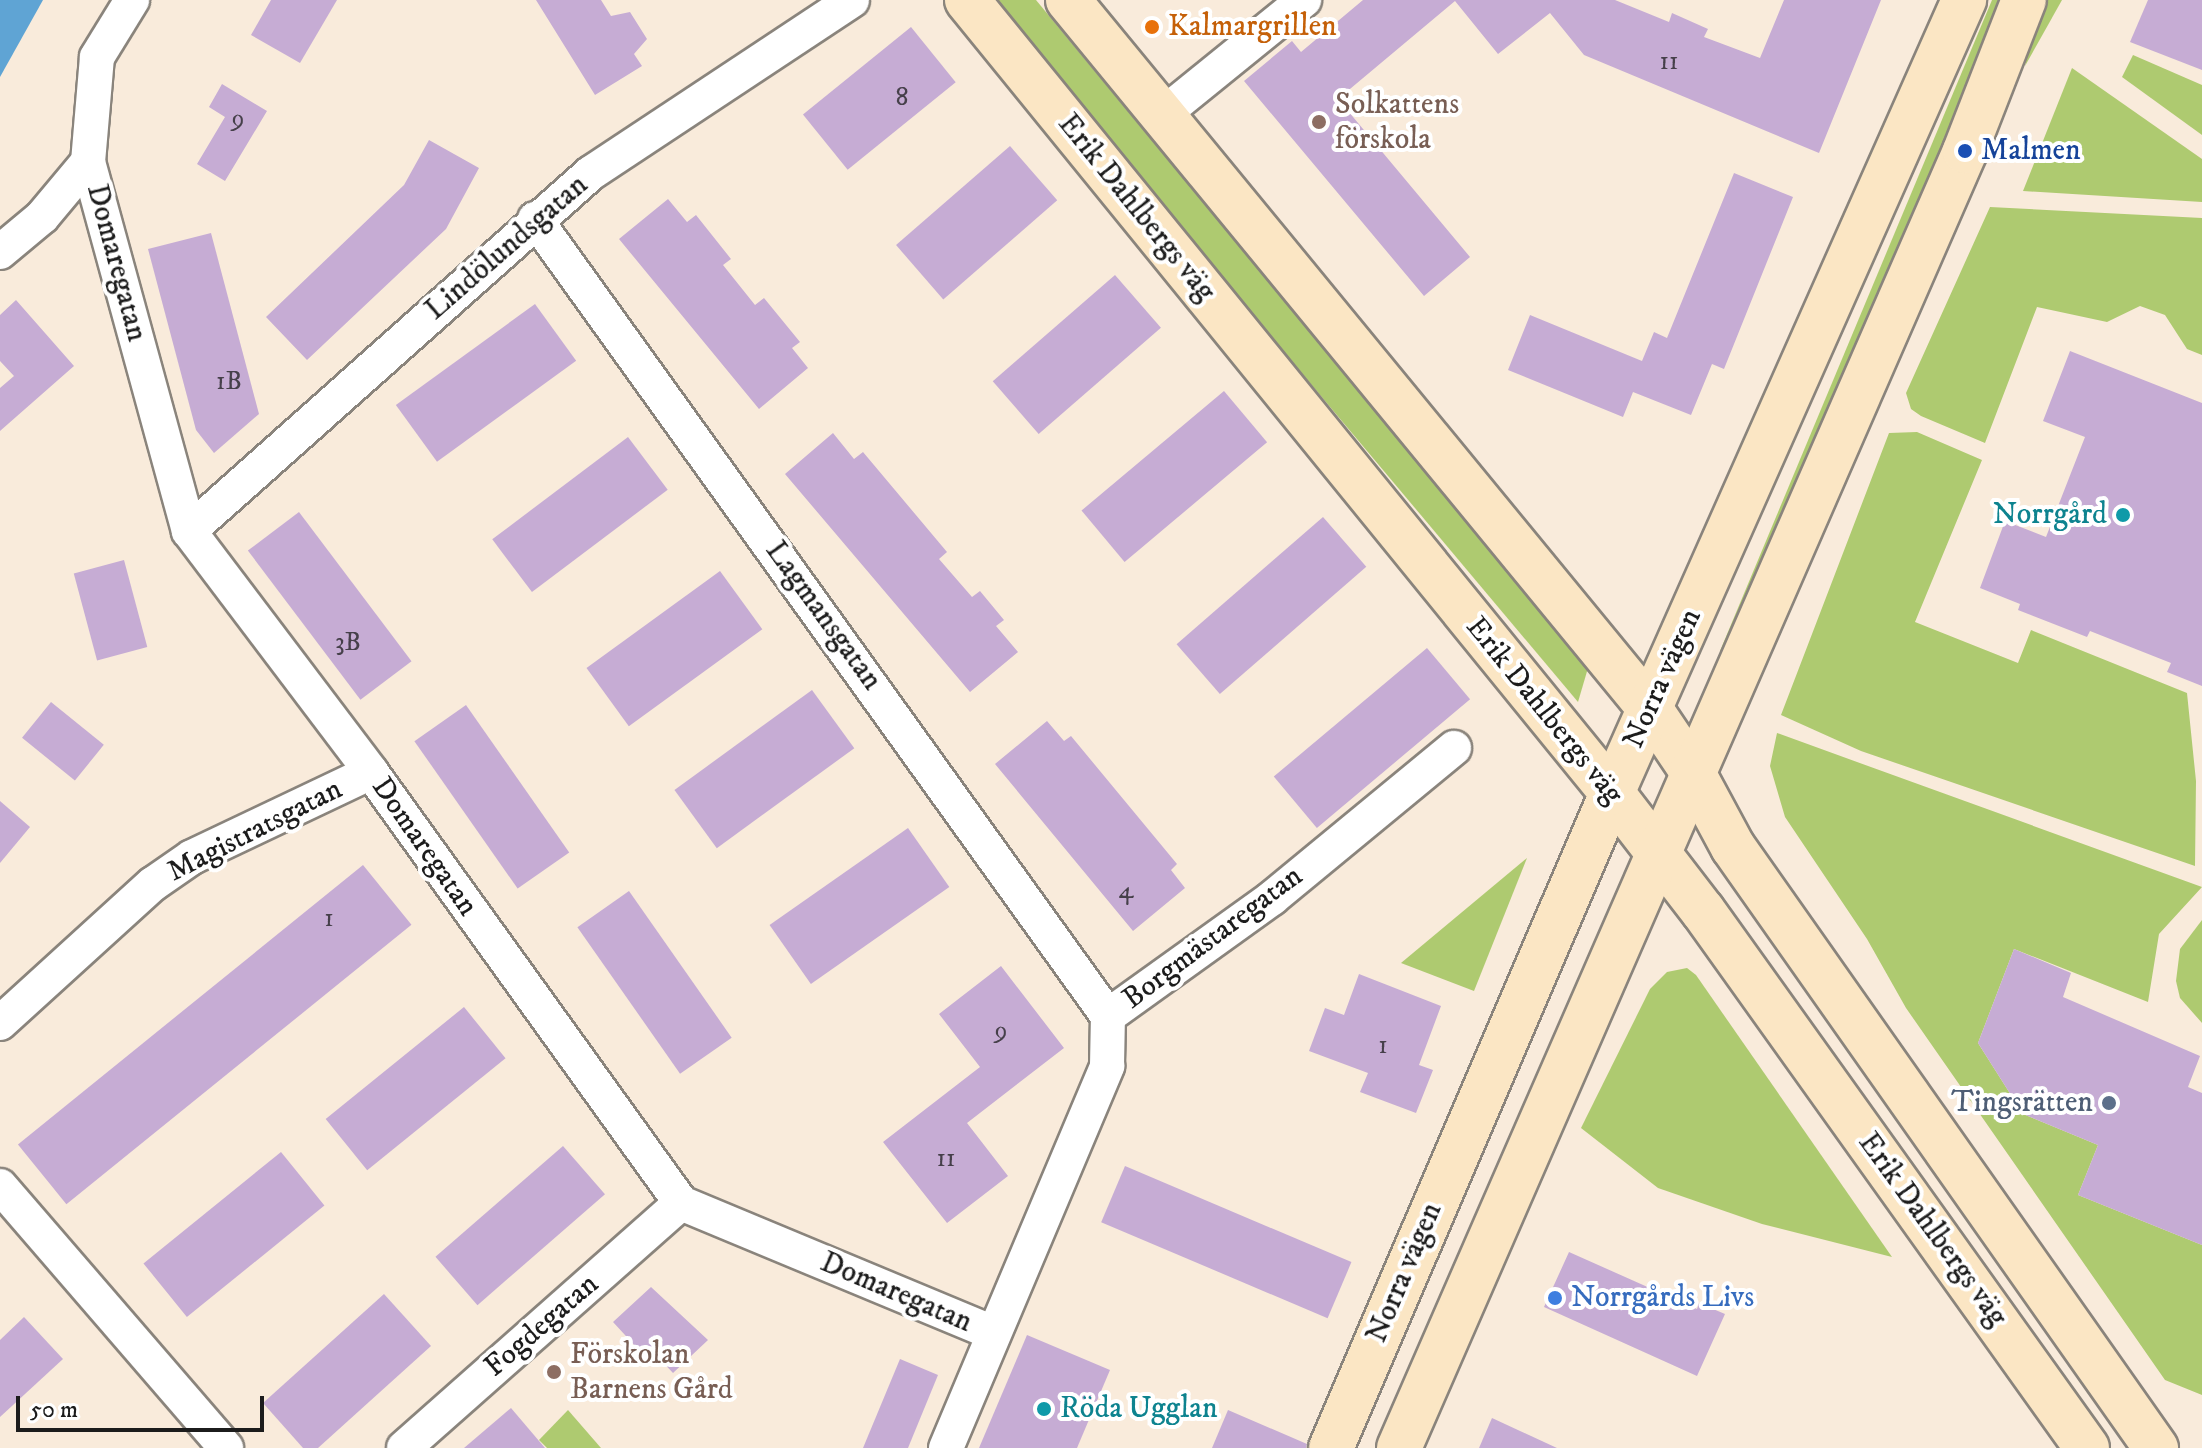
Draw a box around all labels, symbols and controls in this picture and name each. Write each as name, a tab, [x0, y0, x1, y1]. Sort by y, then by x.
place label: Kalmargrillen	[1168, 9, 1337, 45]
marker: Kalmargrillen	[1143, 18, 1161, 36]
house number: 11	[1659, 46, 1679, 78]
house number: 8	[895, 82, 909, 114]
place label: Solkattens förskola	[1335, 87, 1459, 158]
house number: 9	[232, 103, 244, 135]
street label: Erik Dahlbergs väg	[1049, 107, 1223, 309]
marker: Solkattens förskola	[1310, 113, 1328, 131]
place label: Malmen	[1981, 133, 2081, 169]
marker: Malmen	[1956, 142, 1974, 160]
street label: Lindölundsgatan	[418, 168, 596, 328]
street label: Domaregatan	[78, 180, 154, 346]
house number: 1B	[216, 366, 242, 398]
place label: Norrgård	[1993, 497, 2107, 533]
marker: Norrgård	[2114, 506, 2132, 524]
street label: Lagmansgatan	[757, 534, 889, 698]
street label: Norra vägen	[1616, 604, 1710, 754]
street label: Erik Dahlbergs väg	[1457, 610, 1631, 812]
house number: 3B	[335, 627, 361, 659]
street label: Domaregatan	[363, 771, 485, 923]
street label: Magistratsgatan	[162, 772, 348, 890]
street label: Borgmästaregatan	[1116, 859, 1310, 1017]
house number: 4	[1119, 875, 1133, 907]
house number: 1	[324, 903, 334, 935]
house number: 9	[995, 1015, 1007, 1047]
house number: 1	[1378, 1030, 1388, 1062]
place label: Tingsrätten	[1951, 1085, 2093, 1121]
marker: Tingsrätten	[2100, 1094, 2118, 1112]
street label: Erik Dahlbergs väg	[1850, 1126, 2014, 1334]
house number: 11	[936, 1143, 956, 1175]
street label: Norra vägen	[1359, 1198, 1451, 1348]
street label: Domaregatan	[815, 1245, 977, 1341]
street label: Fogdegatan	[478, 1267, 606, 1385]
place label: Norrgårds Livs	[1571, 1280, 1754, 1316]
marker: Norrgårds Livs	[1546, 1289, 1564, 1307]
place label: Förskolan Barnens Gård	[570, 1337, 733, 1408]
marker: Förskolan Barnens Gård	[545, 1363, 563, 1381]
scale bar	[20, 1380, 268, 1430]
place label: Röda Ugglan	[1060, 1391, 1218, 1427]
text: 50 m	[30, 1395, 78, 1425]
marker: Röda Ugglan	[1035, 1400, 1053, 1418]

